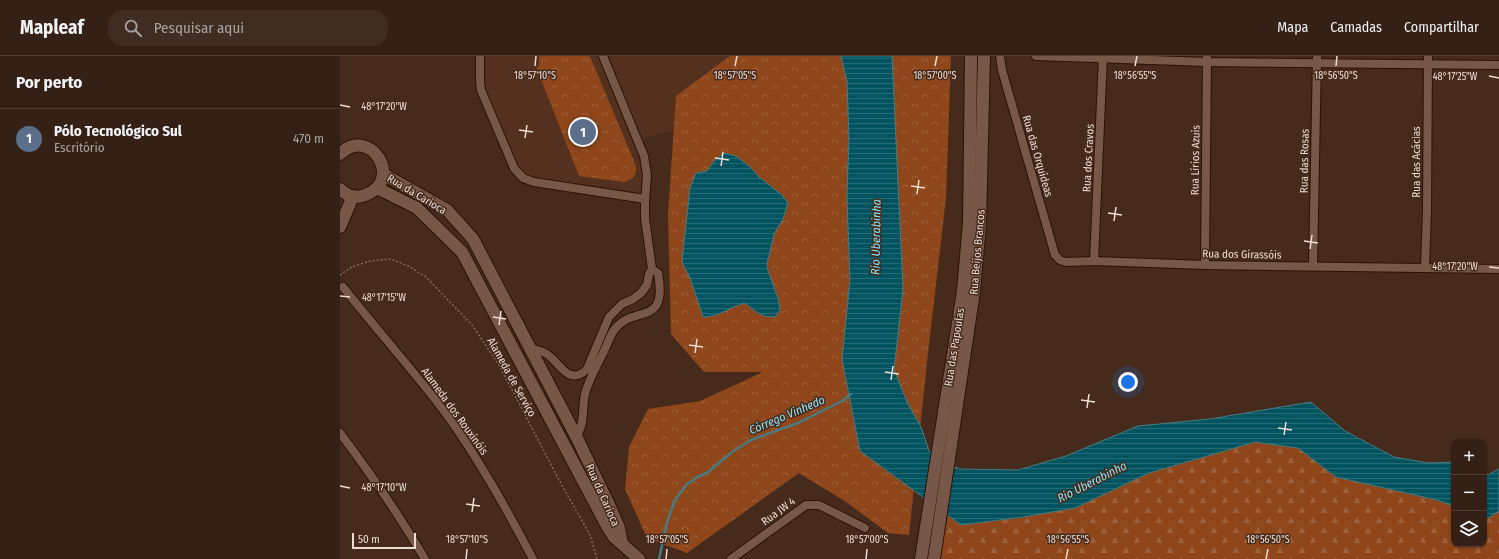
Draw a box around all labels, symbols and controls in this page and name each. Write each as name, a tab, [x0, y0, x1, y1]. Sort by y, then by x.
search box	[108, 10, 388, 46]
text: Mapleaf	[20, 16, 84, 39]
icon: search	[122, 17, 144, 39]
text: Pesquisar aqui	[154, 19, 244, 37]
text: Mapa	[1277, 19, 1308, 36]
text: Camadas	[1330, 19, 1382, 36]
text: Compartilhar	[1404, 19, 1479, 36]
text: 18°57'10"S	[514, 70, 556, 82]
text: 18°57'05"S	[714, 70, 756, 82]
text: 18°57'00"S	[913, 70, 957, 82]
text: 18°56'55"S	[1114, 70, 1156, 82]
text: 18°56'50"S	[1314, 70, 1358, 82]
text: 48°17'25"W	[1433, 71, 1478, 83]
text: Por perto	[16, 72, 82, 93]
text: 48°17'20"W	[361, 101, 407, 113]
street label: Rua das Orquídeas	[1020, 114, 1055, 199]
pin: 1	[570, 117, 596, 147]
text: Pólo Tecnológico Sul	[54, 122, 182, 140]
street label: Rua dos Cravos	[1080, 123, 1097, 192]
street label: Rua Lírios Azuis	[1188, 124, 1203, 195]
street label: Rua das Acácias	[1410, 126, 1423, 198]
street label: Rua das Rosas	[1297, 128, 1312, 193]
text: 1	[26, 131, 32, 146]
text: 470 m	[293, 131, 324, 146]
text: Escritório	[54, 140, 105, 155]
street label: Rua da Carioca	[385, 172, 449, 217]
water label: Rio Uberabinha	[868, 199, 884, 275]
street label: Rua Beijos Brancos	[967, 209, 988, 295]
street label: Rua dos Girassóis	[1202, 247, 1282, 262]
text: 48°17'20"W	[1432, 261, 1478, 273]
text: 48°17'15"W	[362, 292, 407, 304]
street label: Rua das Papoulas	[942, 307, 967, 387]
street label: Alameda de Serviço	[484, 335, 539, 419]
street label: Alameda dos Rouxinóis	[419, 365, 491, 458]
your location	[1118, 372, 1138, 392]
water label: Córrego Vinhedo	[747, 393, 827, 437]
map controls	[1451, 439, 1487, 547]
button: +	[1451, 439, 1487, 475]
water label: Rio Uberabinha	[1055, 459, 1129, 505]
street label: Rua da Carioca	[583, 462, 622, 528]
button: −	[1451, 475, 1487, 511]
text: 48°17'10"W	[362, 482, 407, 494]
street label: Rua JW 4	[759, 494, 798, 528]
button: layers	[1451, 511, 1487, 547]
scale bar	[352, 531, 416, 550]
text: 50 m	[358, 533, 380, 546]
text: 18°57'10"S	[446, 534, 488, 546]
text: 18°57'05"S	[646, 534, 688, 546]
text: 18°57'00"S	[845, 534, 889, 546]
text: 18°56'55"S	[1047, 534, 1089, 546]
text: 18°56'50"S	[1246, 534, 1290, 546]

